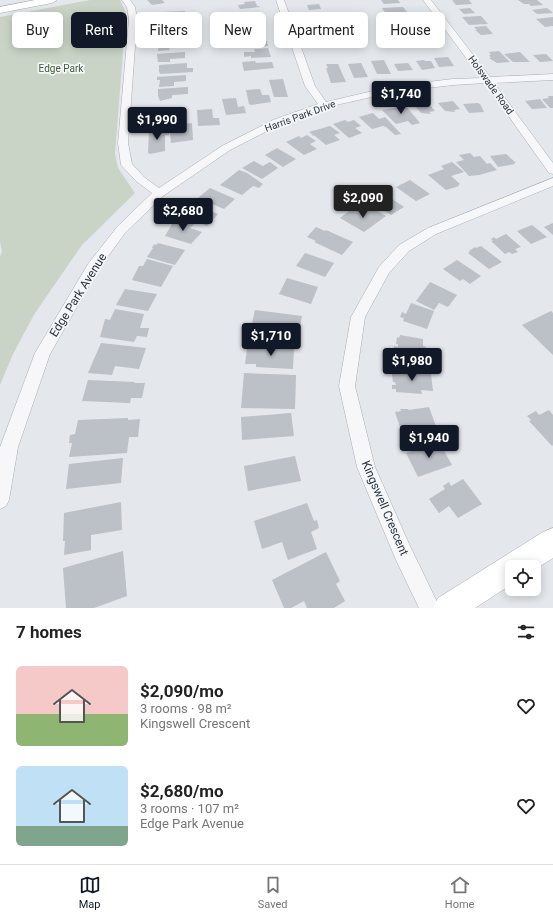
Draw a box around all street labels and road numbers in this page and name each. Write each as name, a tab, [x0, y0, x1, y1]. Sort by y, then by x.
street label: Holswade Road	[466, 54, 516, 116]
street label: Harris Park Drive	[263, 98, 337, 134]
street label: Edge Park Avenue	[47, 251, 109, 339]
street label: Kingswell Crescent	[359, 458, 411, 558]

